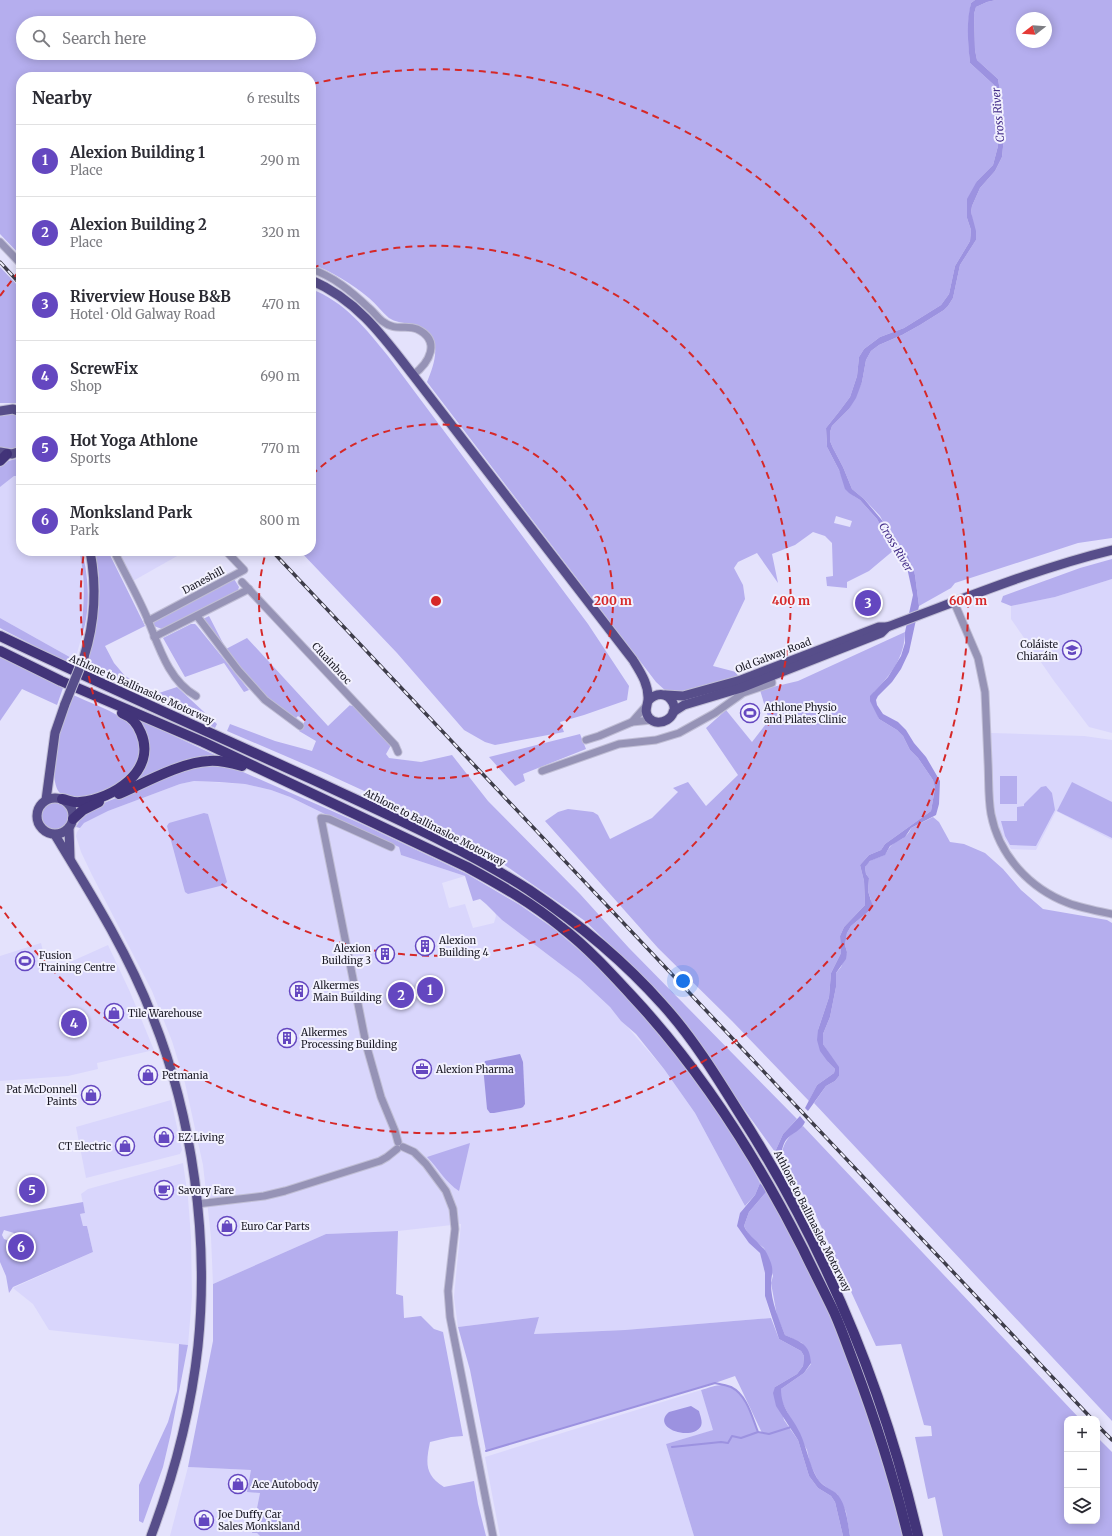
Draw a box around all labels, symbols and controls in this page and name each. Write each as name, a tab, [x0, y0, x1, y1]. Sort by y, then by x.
north arrow	[1016, 12, 1052, 48]
search box	[16, 16, 316, 60]
icon: search	[30, 27, 52, 49]
text: Search here	[62, 29, 146, 48]
text: Nearby	[32, 87, 92, 109]
water label: Cross River	[989, 87, 1007, 143]
text: 6 results	[247, 90, 300, 107]
text: Alexion Building 1	[70, 143, 205, 162]
text: 1	[42, 152, 48, 169]
text: 290 m	[260, 152, 300, 169]
text: Place	[70, 162, 103, 179]
text: Alexion Building 2	[70, 215, 207, 234]
text: 2	[41, 224, 49, 241]
text: 320 m	[261, 224, 300, 241]
text: Place	[70, 234, 103, 251]
text: Riverview House B&B	[70, 287, 231, 306]
text: 3	[41, 296, 49, 313]
text: 470 m	[262, 296, 300, 313]
text: Hotel · Old Galway Road	[70, 306, 215, 323]
text: ScrewFix	[70, 359, 138, 378]
text: 4	[41, 368, 49, 385]
text: 690 m	[260, 368, 300, 385]
text: Shop	[70, 378, 102, 395]
text: Hot Yoga Athlone	[70, 431, 198, 450]
text: 5	[41, 440, 49, 457]
text: 770 m	[261, 440, 300, 457]
text: Sports	[70, 450, 111, 467]
text: Monksland Park	[70, 503, 192, 522]
text: 6	[41, 512, 49, 529]
text: 800 m	[259, 512, 300, 529]
water label: Cross River	[876, 520, 916, 575]
text: Park	[70, 522, 99, 539]
street label: Daneshill	[180, 564, 226, 597]
pin: 3	[855, 588, 881, 618]
text: 200 m	[594, 593, 632, 608]
text: 400 m	[772, 593, 810, 608]
text: 600 m	[949, 593, 987, 608]
centre of rings	[429, 594, 443, 608]
street label: Old Galway Road	[733, 635, 813, 676]
place label: Coláiste Chiaráin	[1017, 638, 1058, 663]
school or university icon: Coláiste Chiaráin	[1061, 639, 1083, 661]
street label: Cluainbroc	[309, 640, 354, 687]
street label: Athlone to Ballinasloe Motorway	[66, 651, 216, 727]
place label: Athlone Physio and Pilates Clinic	[763, 701, 846, 726]
sports icon: Athlone Physio and Pilates Clinic	[739, 702, 761, 724]
street label: Athlone to Ballinasloe Motorway	[361, 786, 508, 869]
place label: Alexion Building 4	[438, 934, 489, 959]
building icon: Alexion Building 4	[414, 935, 436, 957]
place label: Alexion Building 3	[322, 942, 371, 967]
building icon: Alexion Building 3	[374, 943, 396, 965]
place label: Fusion Training Centre	[39, 949, 115, 974]
sports icon: Fusion Training Centre	[14, 950, 36, 972]
your location	[673, 971, 693, 991]
pin: 1	[417, 975, 443, 1005]
place label: Alkermes Main Building	[312, 979, 382, 1004]
building icon: Alkermes Main Building	[288, 980, 310, 1002]
pin: 2	[388, 980, 414, 1010]
shop icon: Tile Warehouse	[103, 1002, 125, 1024]
place label: Tile Warehouse	[128, 1007, 202, 1020]
pin: 4	[61, 1008, 87, 1038]
place label: Alkermes Processing Building	[300, 1026, 397, 1051]
building icon: Alkermes Processing Building	[276, 1027, 298, 1049]
office icon: Alexion Pharma	[411, 1058, 433, 1080]
place label: Alexion Pharma	[435, 1063, 514, 1076]
shop icon: Petmania	[137, 1064, 159, 1086]
place label: Petmania	[162, 1069, 209, 1082]
place label: Pat McDonnell Paints	[6, 1083, 77, 1108]
shop icon: Pat McDonnell Paints	[80, 1084, 102, 1106]
shop icon: EZ Living	[153, 1126, 175, 1148]
place label: EZ Living	[178, 1131, 224, 1144]
shop icon: CT Electric	[114, 1135, 136, 1157]
place label: CT Electric	[58, 1140, 111, 1153]
street label: Athlone to Ballinasloe Motorway	[771, 1147, 854, 1294]
pin: 5	[19, 1175, 45, 1205]
cafe icon: Savory Fare	[153, 1179, 175, 1201]
place label: Savory Fare	[178, 1184, 234, 1197]
shop icon: Euro Car Parts	[216, 1215, 238, 1237]
place label: Euro Car Parts	[241, 1220, 310, 1233]
pin: 6	[8, 1232, 34, 1262]
map controls	[1064, 1416, 1100, 1524]
button: +	[1064, 1416, 1100, 1452]
button: −	[1064, 1452, 1100, 1488]
shop icon: Ace Autobody	[227, 1473, 249, 1495]
place label: Ace Autobody	[251, 1478, 318, 1491]
button: layers	[1064, 1488, 1100, 1524]
place label: Joe Duffy Car Sales Monksland	[217, 1508, 300, 1533]
shop icon: Joe Duffy Car Sales Monksland	[193, 1509, 215, 1531]

